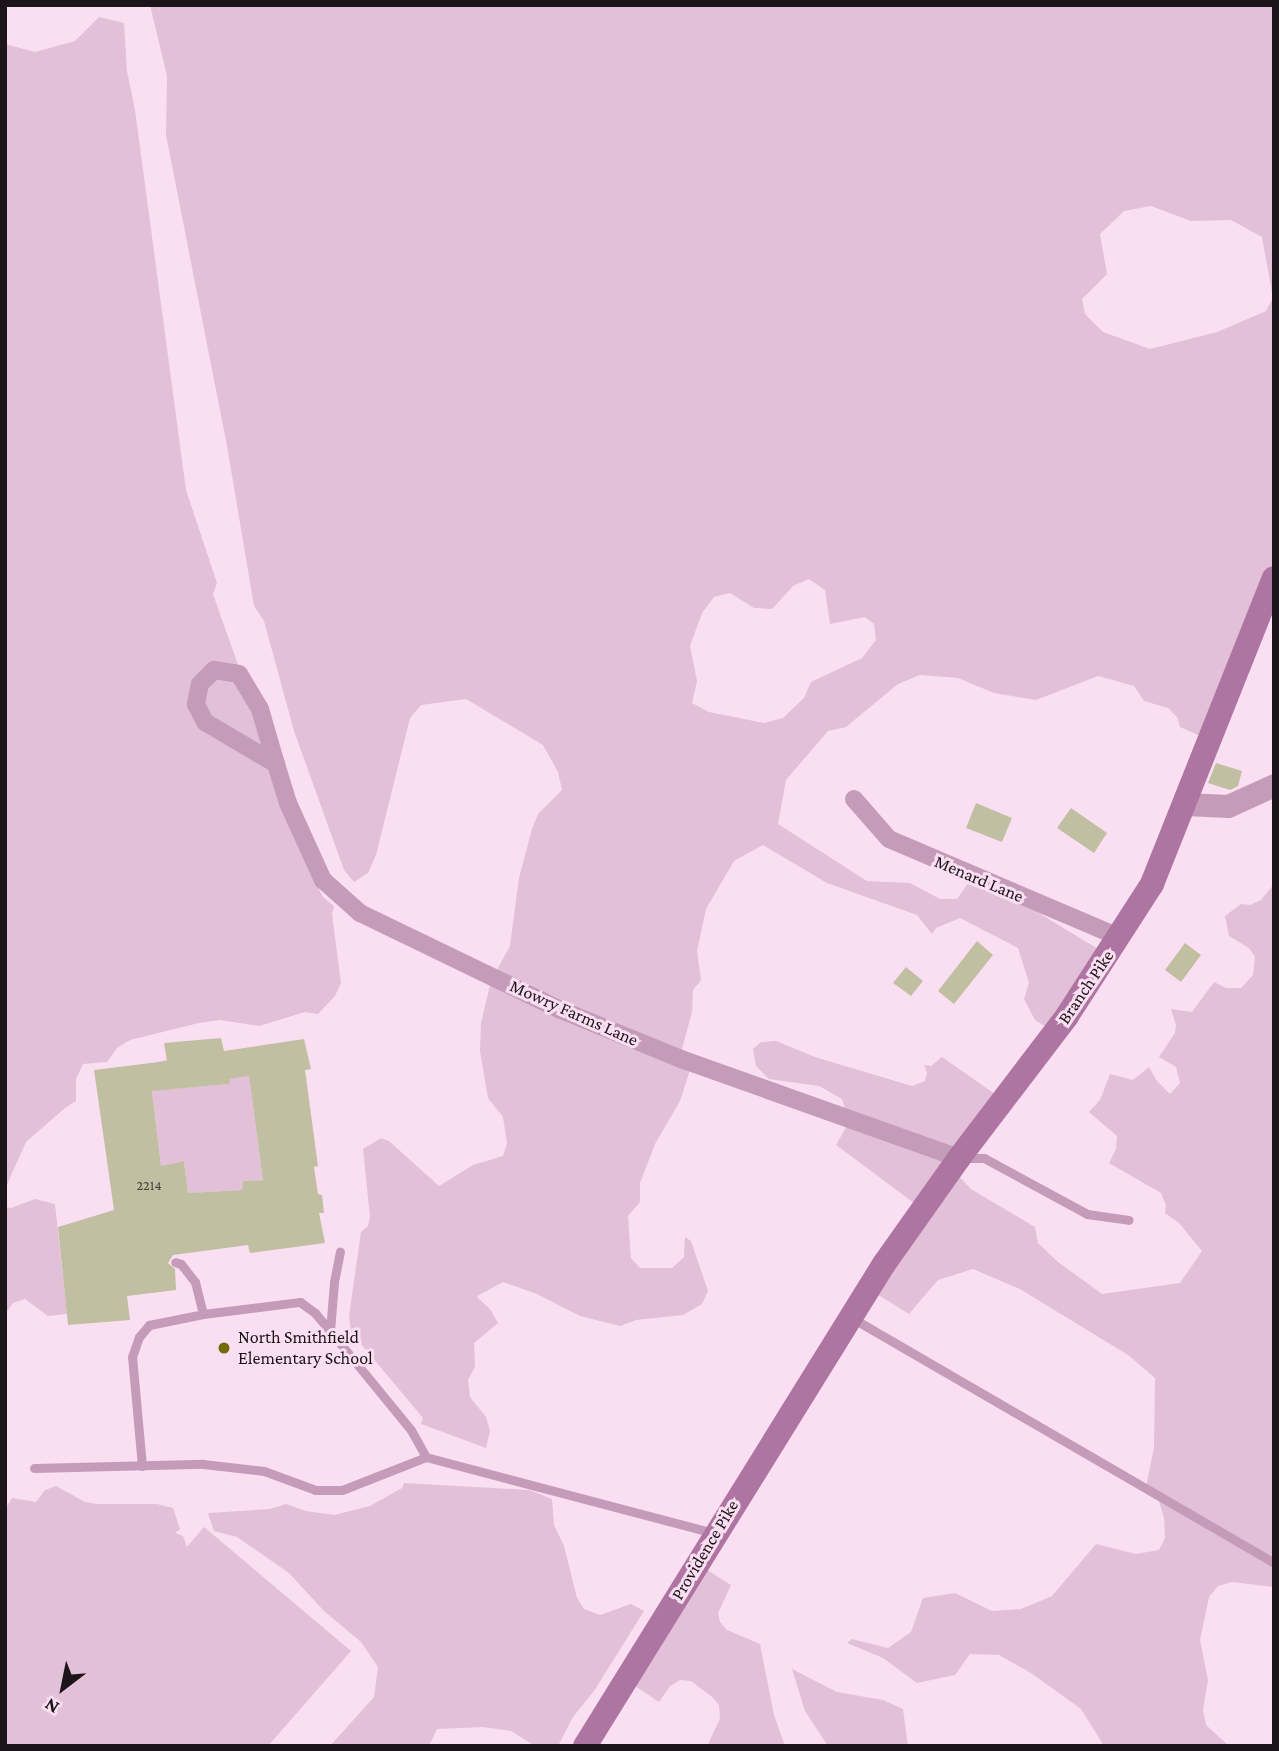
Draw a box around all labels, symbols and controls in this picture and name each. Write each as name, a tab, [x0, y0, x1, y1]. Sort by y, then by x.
street label: Menard Lane	[931, 851, 1027, 907]
street label: Branch Pike	[1053, 946, 1119, 1028]
street label: Mowry Farms Lane	[506, 975, 642, 1051]
house number: 2214	[136, 1177, 162, 1193]
place label: North Smithfield Elementary School	[238, 1327, 373, 1370]
marker: North Smithfield Elementary School	[216, 1340, 232, 1356]
street label: Providence Pike	[667, 1496, 743, 1604]
north arrow	[28, 1653, 98, 1723]
text: N	[41, 1694, 63, 1719]

